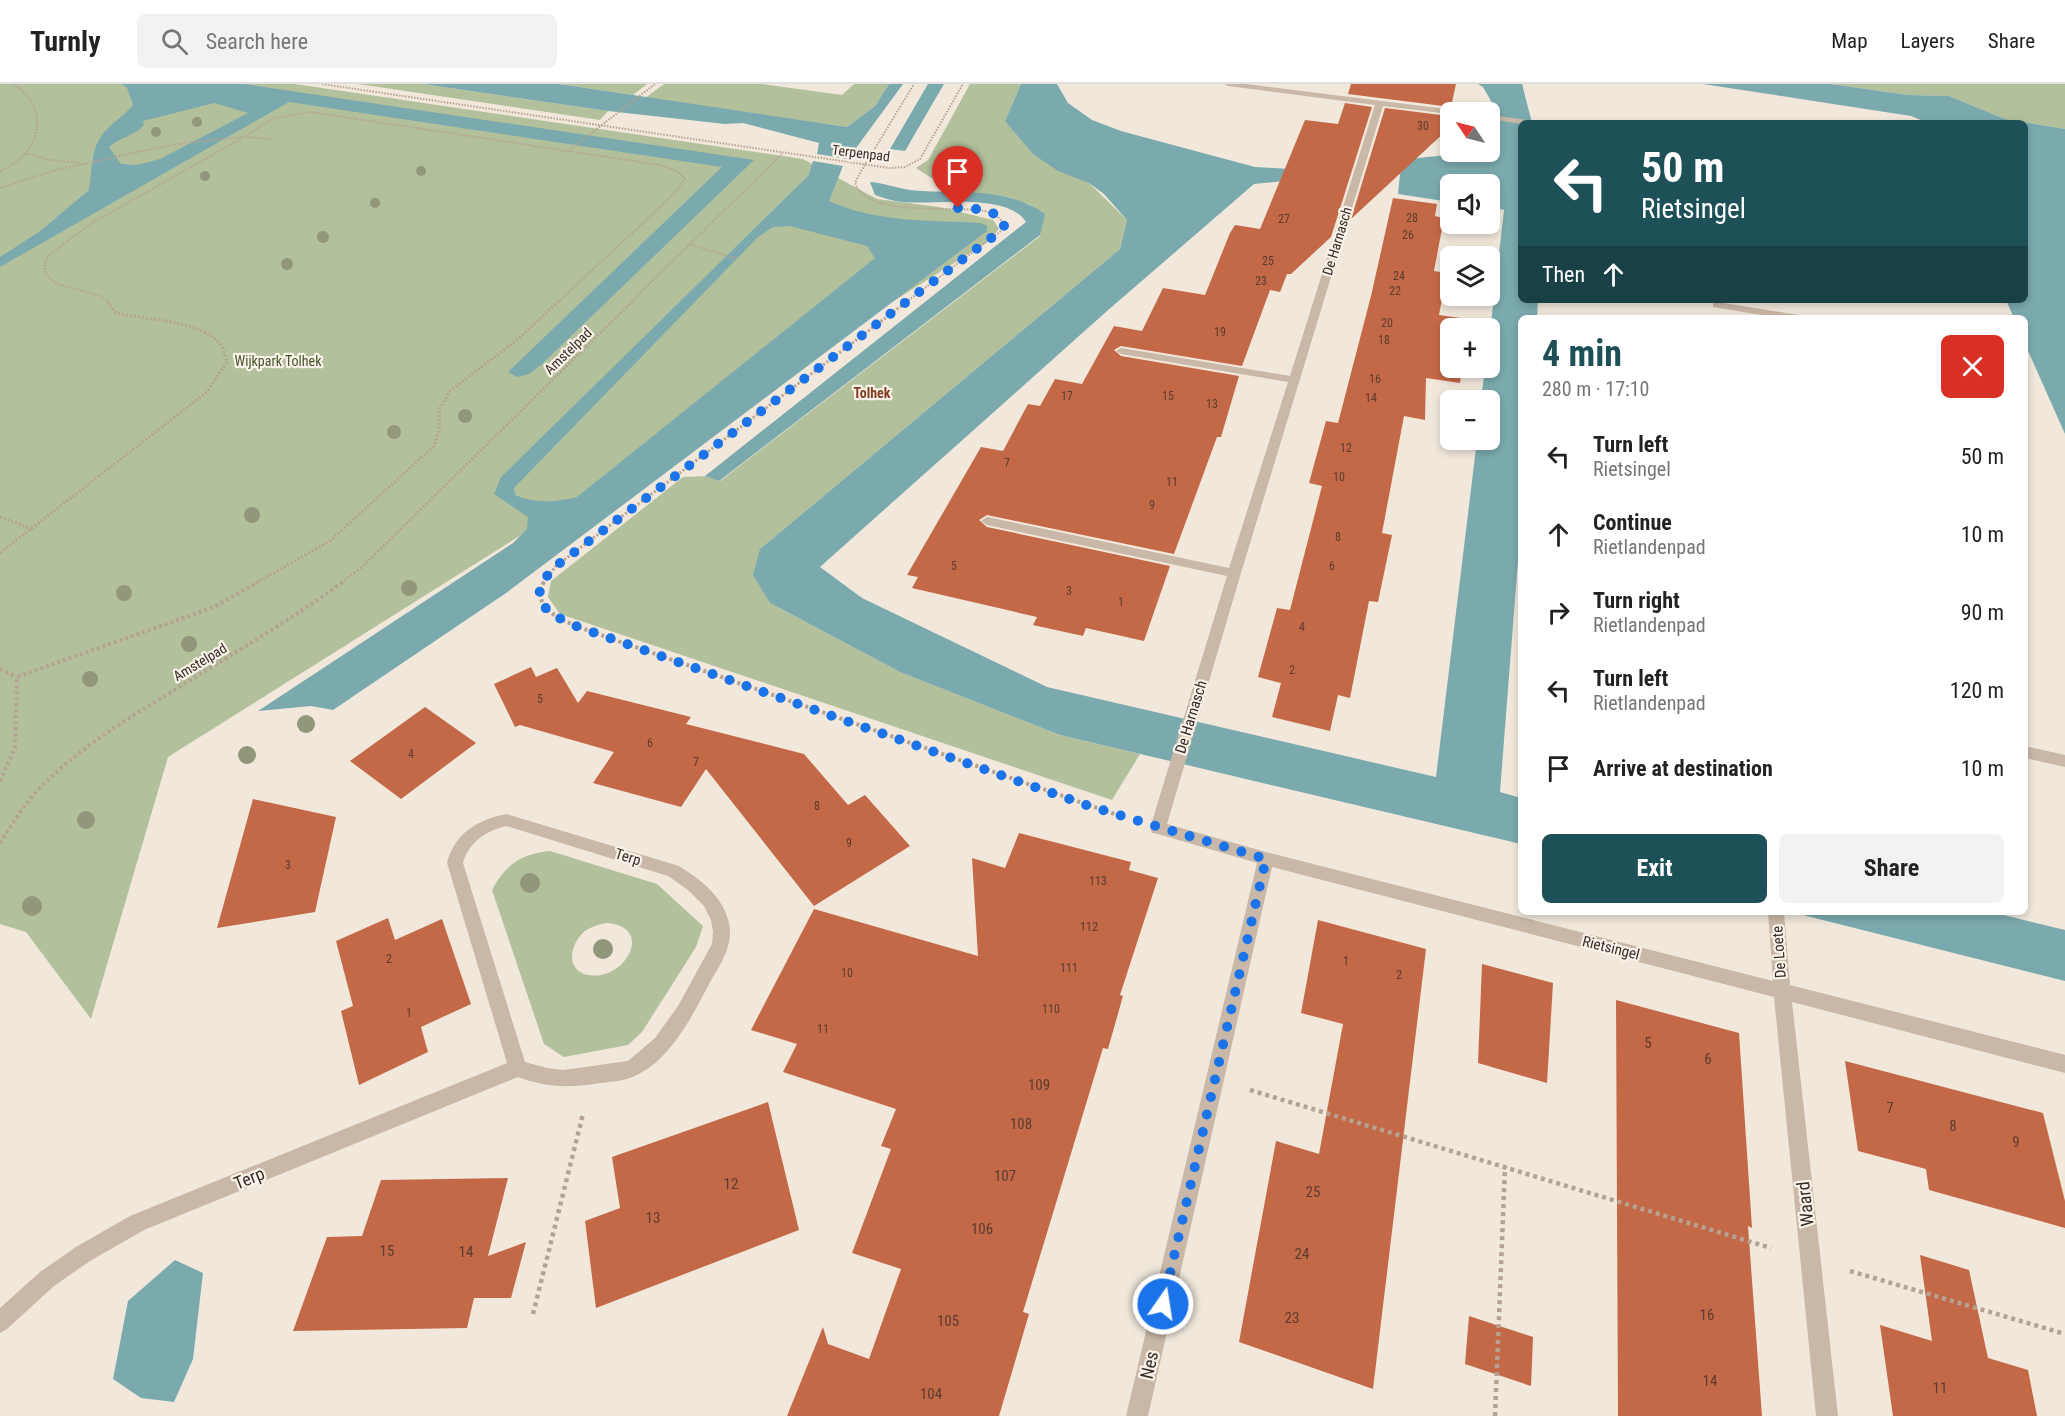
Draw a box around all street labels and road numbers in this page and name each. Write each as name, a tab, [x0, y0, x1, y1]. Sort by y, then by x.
street label: Terpenpad	[831, 142, 891, 164]
street label: De Harnasch	[1319, 205, 1355, 277]
street label: Amstelpad	[541, 325, 595, 377]
street label: Amstelpad	[170, 640, 230, 684]
street label: De Harnasch	[1171, 678, 1211, 756]
street label: Terp	[613, 845, 643, 869]
street label: De Loete	[1768, 925, 1790, 979]
street label: Rietsingel	[1581, 932, 1641, 964]
street label: Terp	[231, 1162, 268, 1194]
street label: Waard	[1792, 1181, 1818, 1227]
street label: Nes	[1136, 1349, 1162, 1381]

